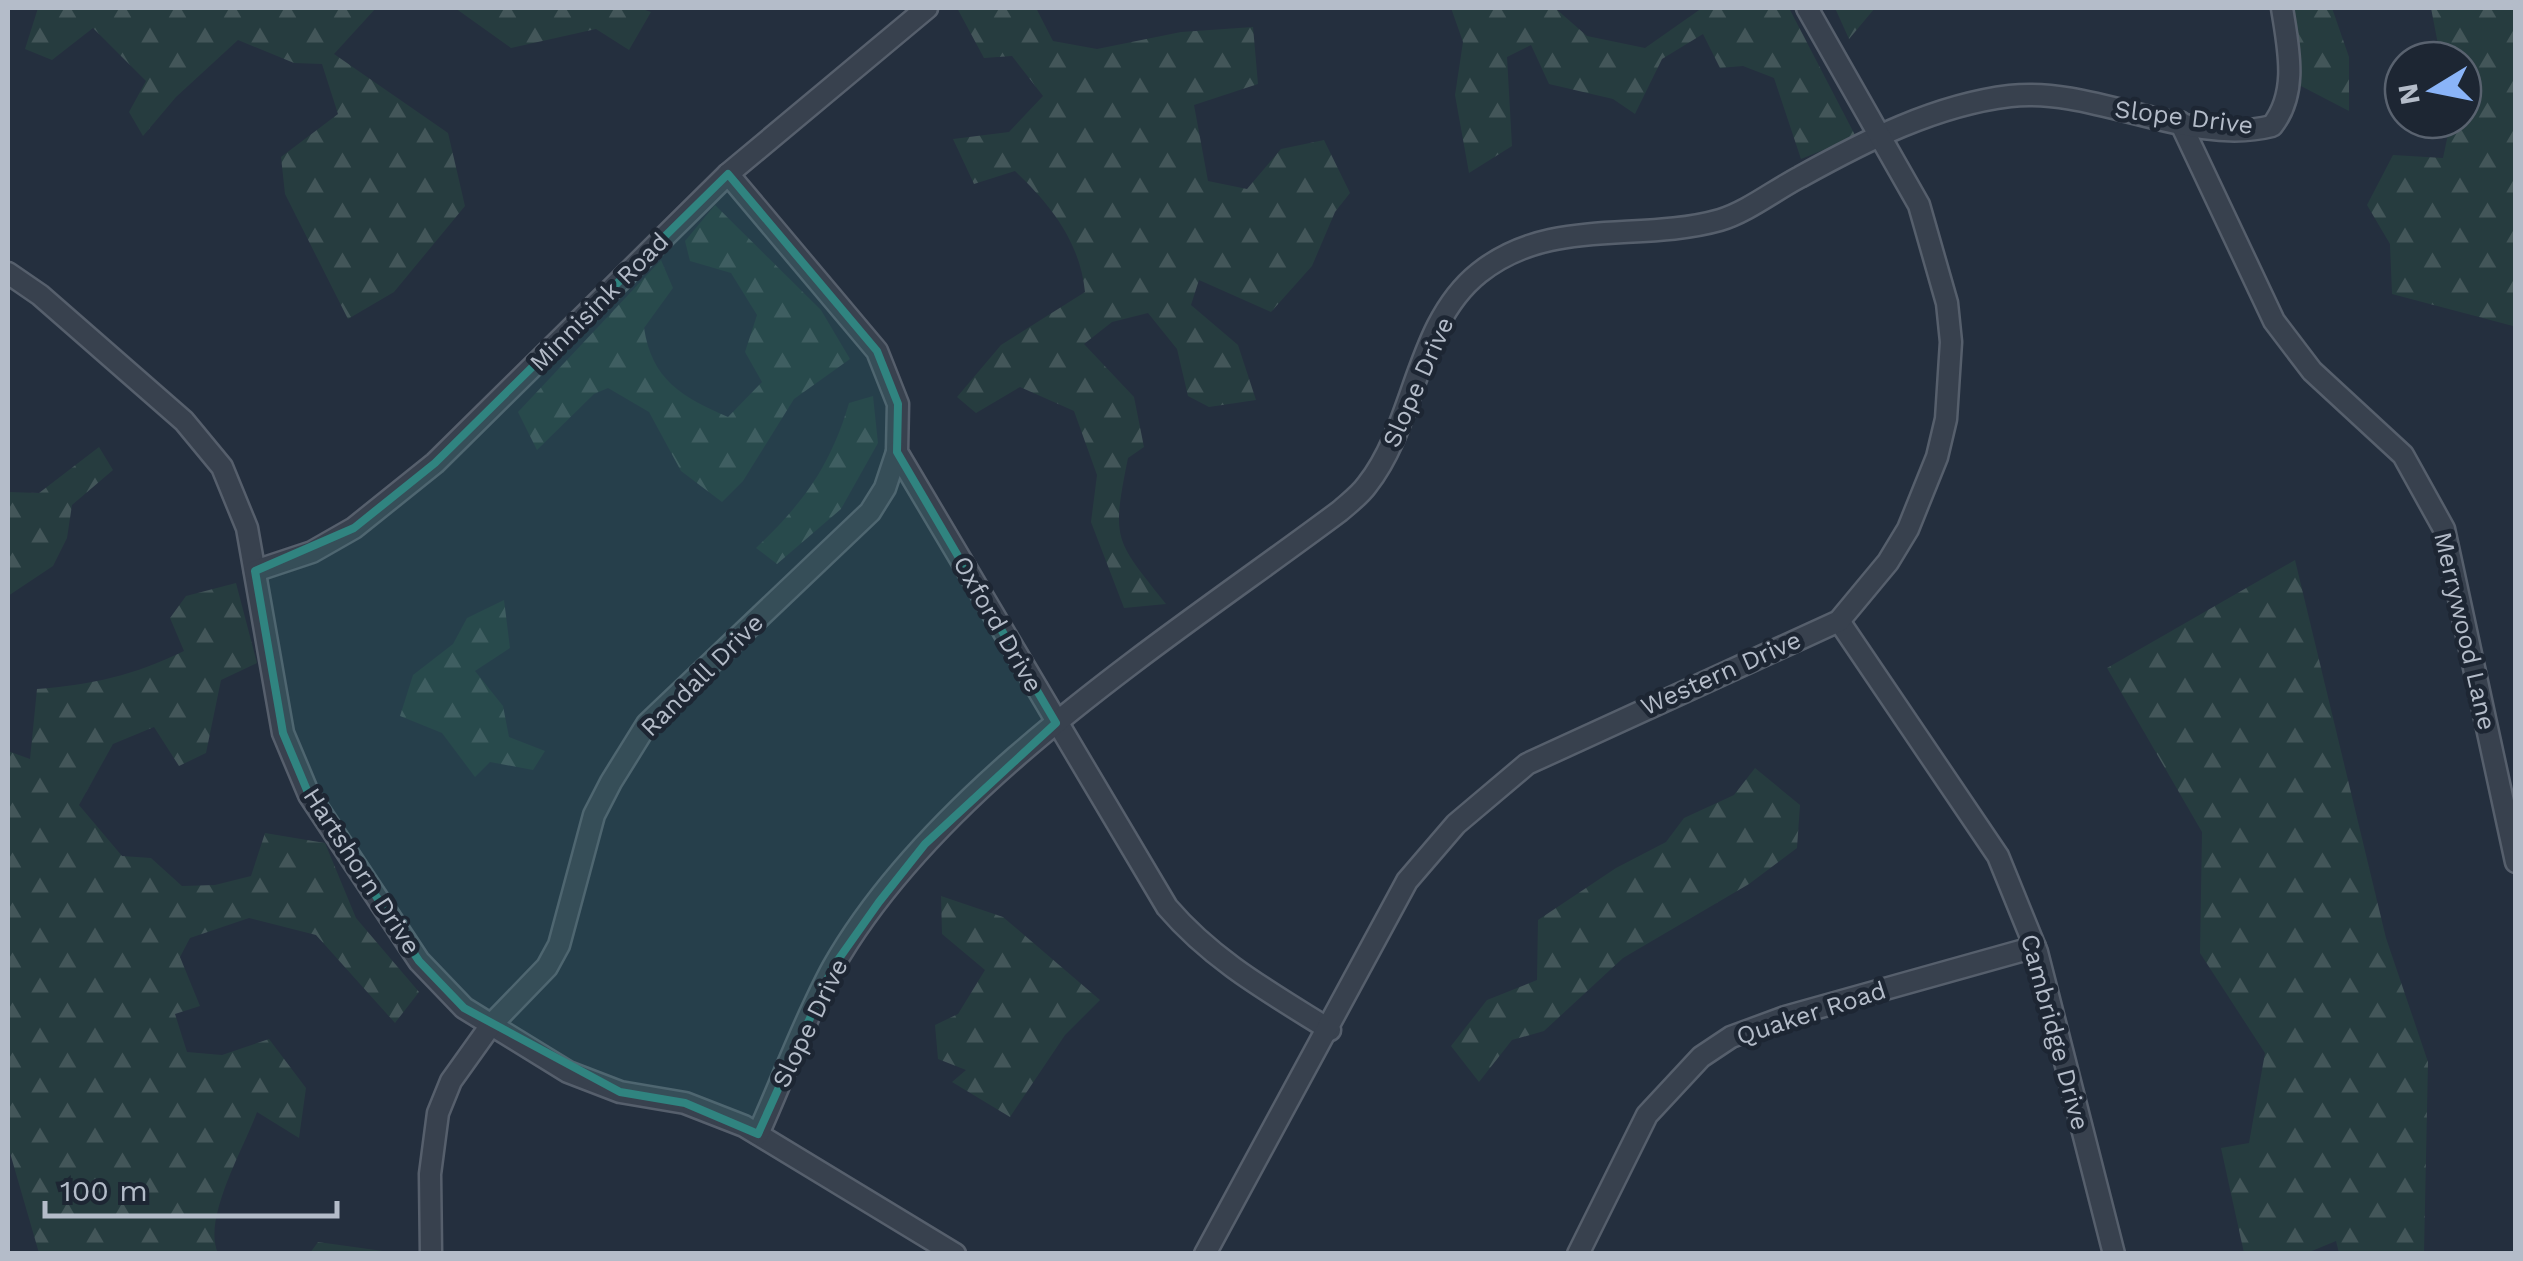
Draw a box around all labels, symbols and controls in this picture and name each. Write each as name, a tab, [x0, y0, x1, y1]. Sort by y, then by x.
north arrow	[2383, 40, 2483, 140]
text: N	[2391, 81, 2427, 107]
street label: Slope Drive	[2113, 94, 2255, 140]
street label: Minnisink Road	[524, 227, 674, 377]
street label: Slope Drive	[1376, 312, 1460, 452]
street label: Merrywood Lane	[2428, 529, 2502, 733]
street label: Oxford Drive	[947, 551, 1049, 697]
street label: Randall Drive	[635, 608, 769, 742]
street label: Western Drive	[1637, 625, 1805, 721]
street label: Hartshorn Drive	[297, 782, 427, 960]
street label: Cambridge Drive	[2015, 931, 2095, 1133]
street label: Slope Drive	[766, 954, 854, 1092]
street label: Quaker Road	[1733, 975, 1889, 1051]
scale bar	[45, 1156, 338, 1218]
text: 100 m	[60, 1173, 148, 1208]

